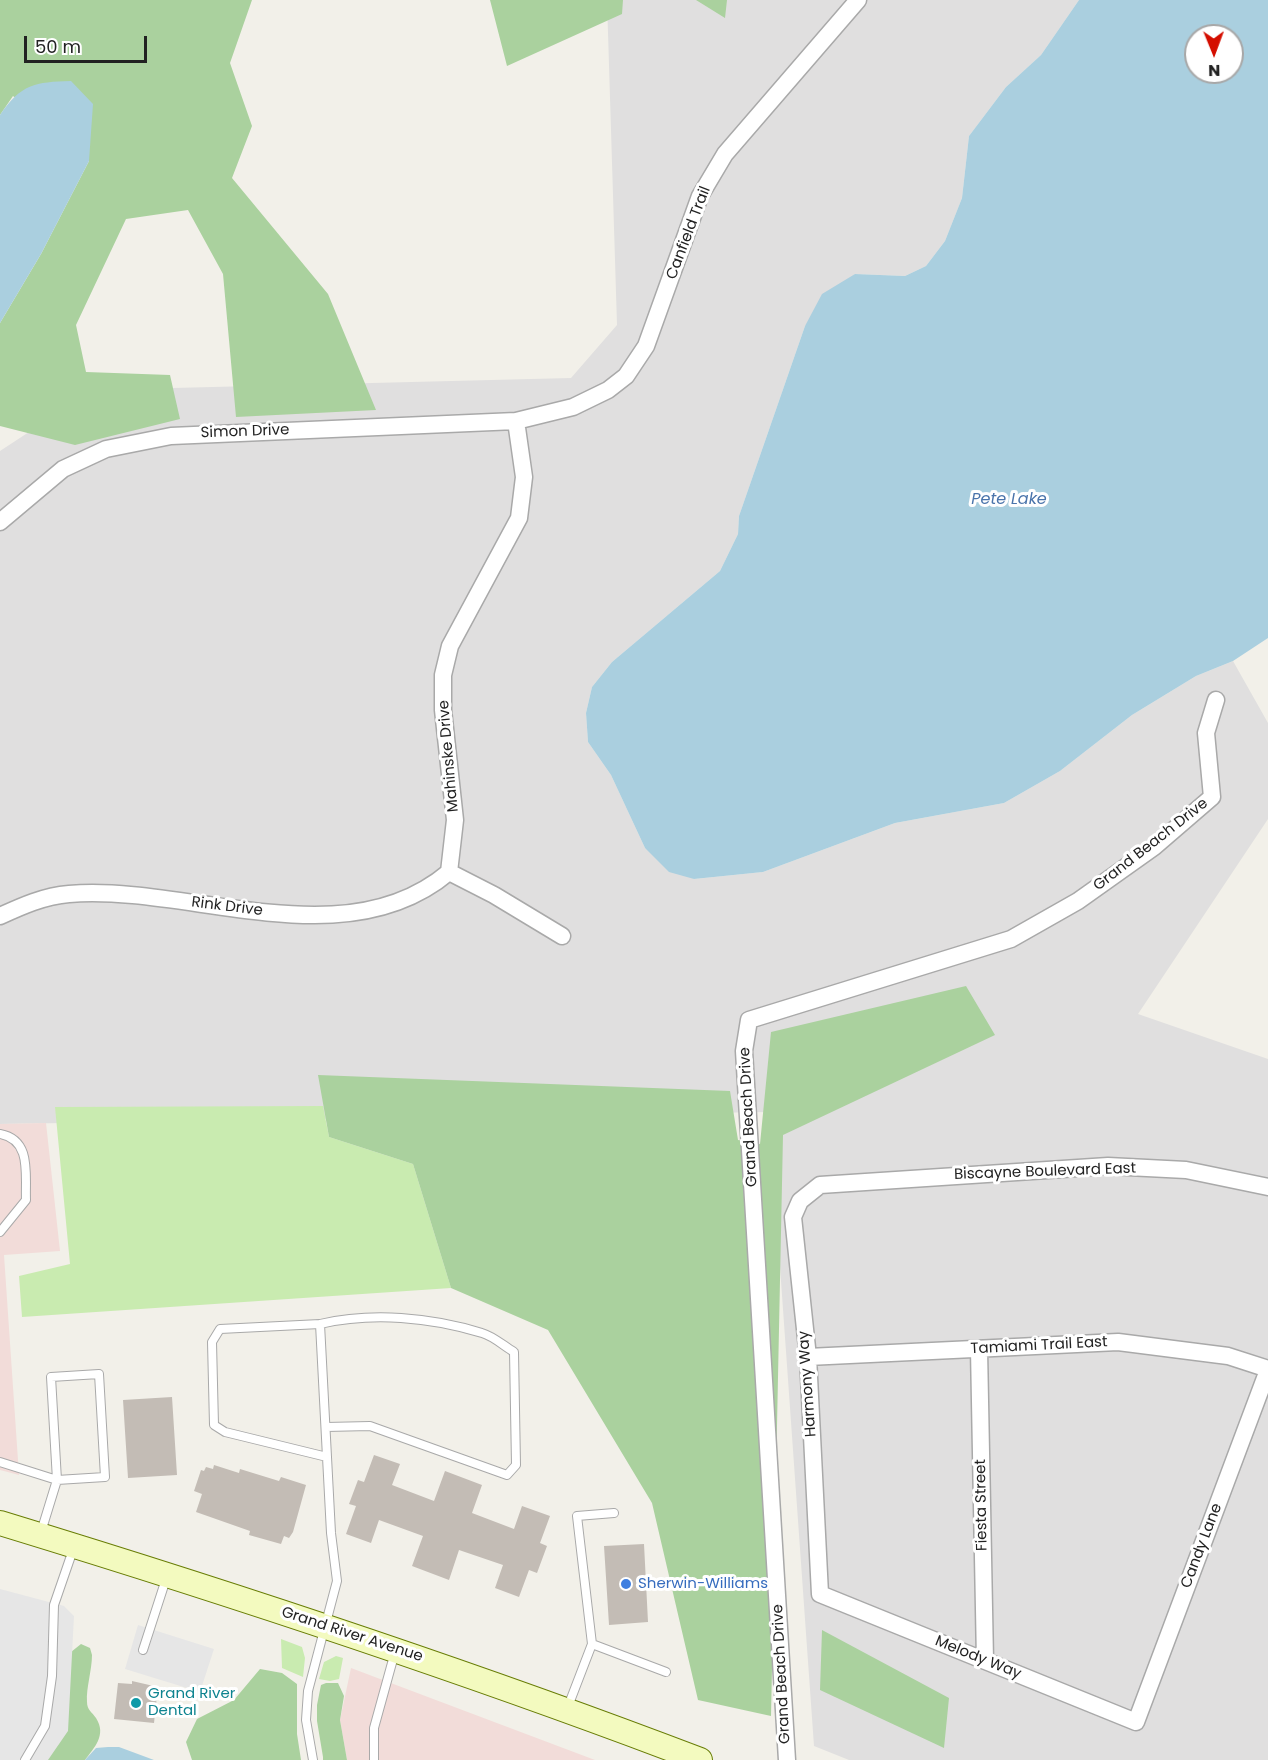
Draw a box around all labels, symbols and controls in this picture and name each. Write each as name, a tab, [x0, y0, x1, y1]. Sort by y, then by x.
scale bar	[27, 24, 150, 62]
north arrow	[1184, 24, 1244, 84]
text: 50 m	[35, 34, 81, 59]
text: N	[1208, 59, 1221, 82]
street label: Canfield Trail	[663, 184, 715, 282]
street label: Simon Drive	[200, 421, 290, 443]
water label: Pete Lake	[971, 490, 1047, 510]
street label: Mahinske Drive	[435, 699, 463, 813]
street label: Grand Beach Drive	[1090, 795, 1212, 895]
street label: Rink Drive	[190, 894, 264, 920]
street label: Grand Beach Drive	[736, 1047, 762, 1187]
street label: Biscayne Boulevard East	[954, 1160, 1136, 1184]
street label: Harmony Way	[795, 1330, 821, 1438]
street label: Tamiami Trail East	[970, 1333, 1108, 1359]
street label: Fiesta Street	[972, 1459, 992, 1551]
street label: Candy Lane	[1178, 1501, 1226, 1591]
place label: Sherwin-Williams	[638, 1575, 768, 1593]
marker: Sherwin-Williams	[619, 1577, 633, 1591]
street label: Grand River Avenue	[279, 1604, 425, 1666]
street label: Grand Beach Drive	[769, 1604, 795, 1744]
street label: Melody Way	[932, 1633, 1024, 1683]
place label: Grand River Dental	[148, 1685, 235, 1720]
marker: Grand River Dental	[129, 1696, 143, 1710]

